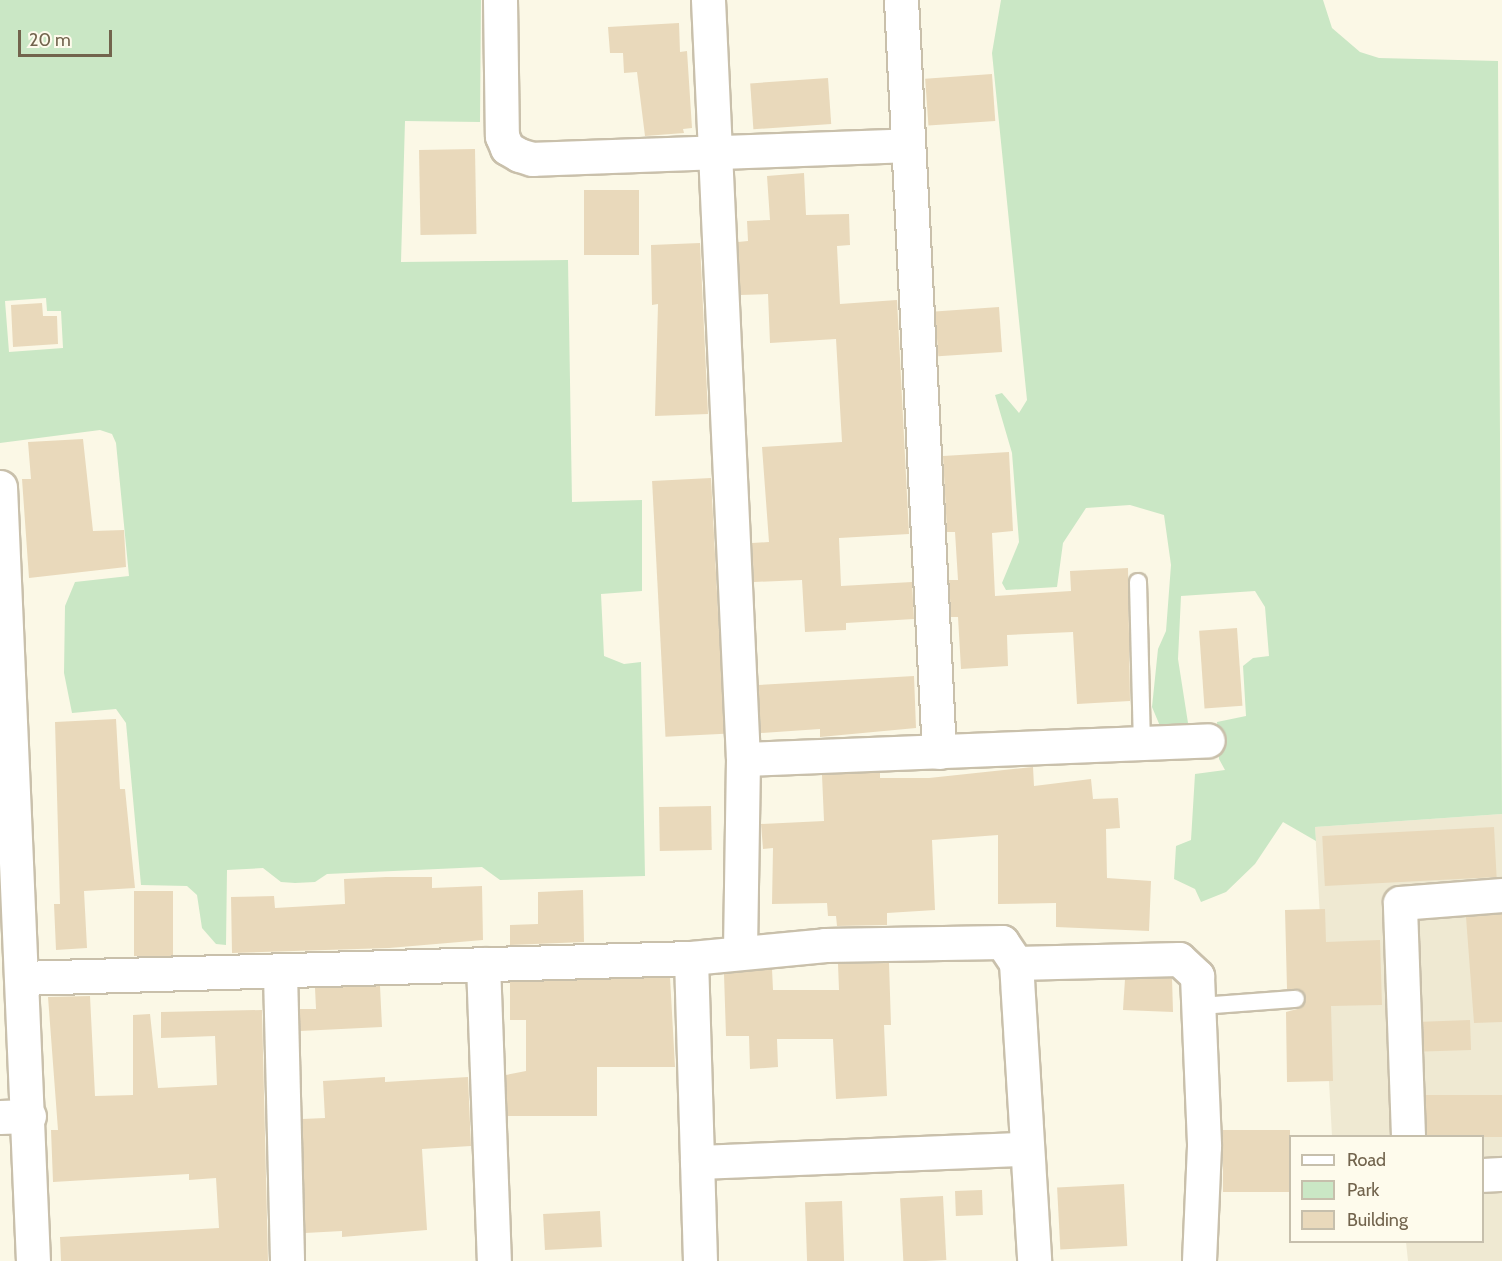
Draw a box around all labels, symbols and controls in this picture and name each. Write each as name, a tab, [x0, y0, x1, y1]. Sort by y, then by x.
scale bar	[21, 18, 116, 56]
text: 20 m	[29, 29, 71, 51]
legend	[1289, 1135, 1484, 1243]
text: Road	[1347, 1149, 1386, 1171]
text: Park	[1347, 1179, 1379, 1201]
text: Building	[1347, 1209, 1408, 1231]

